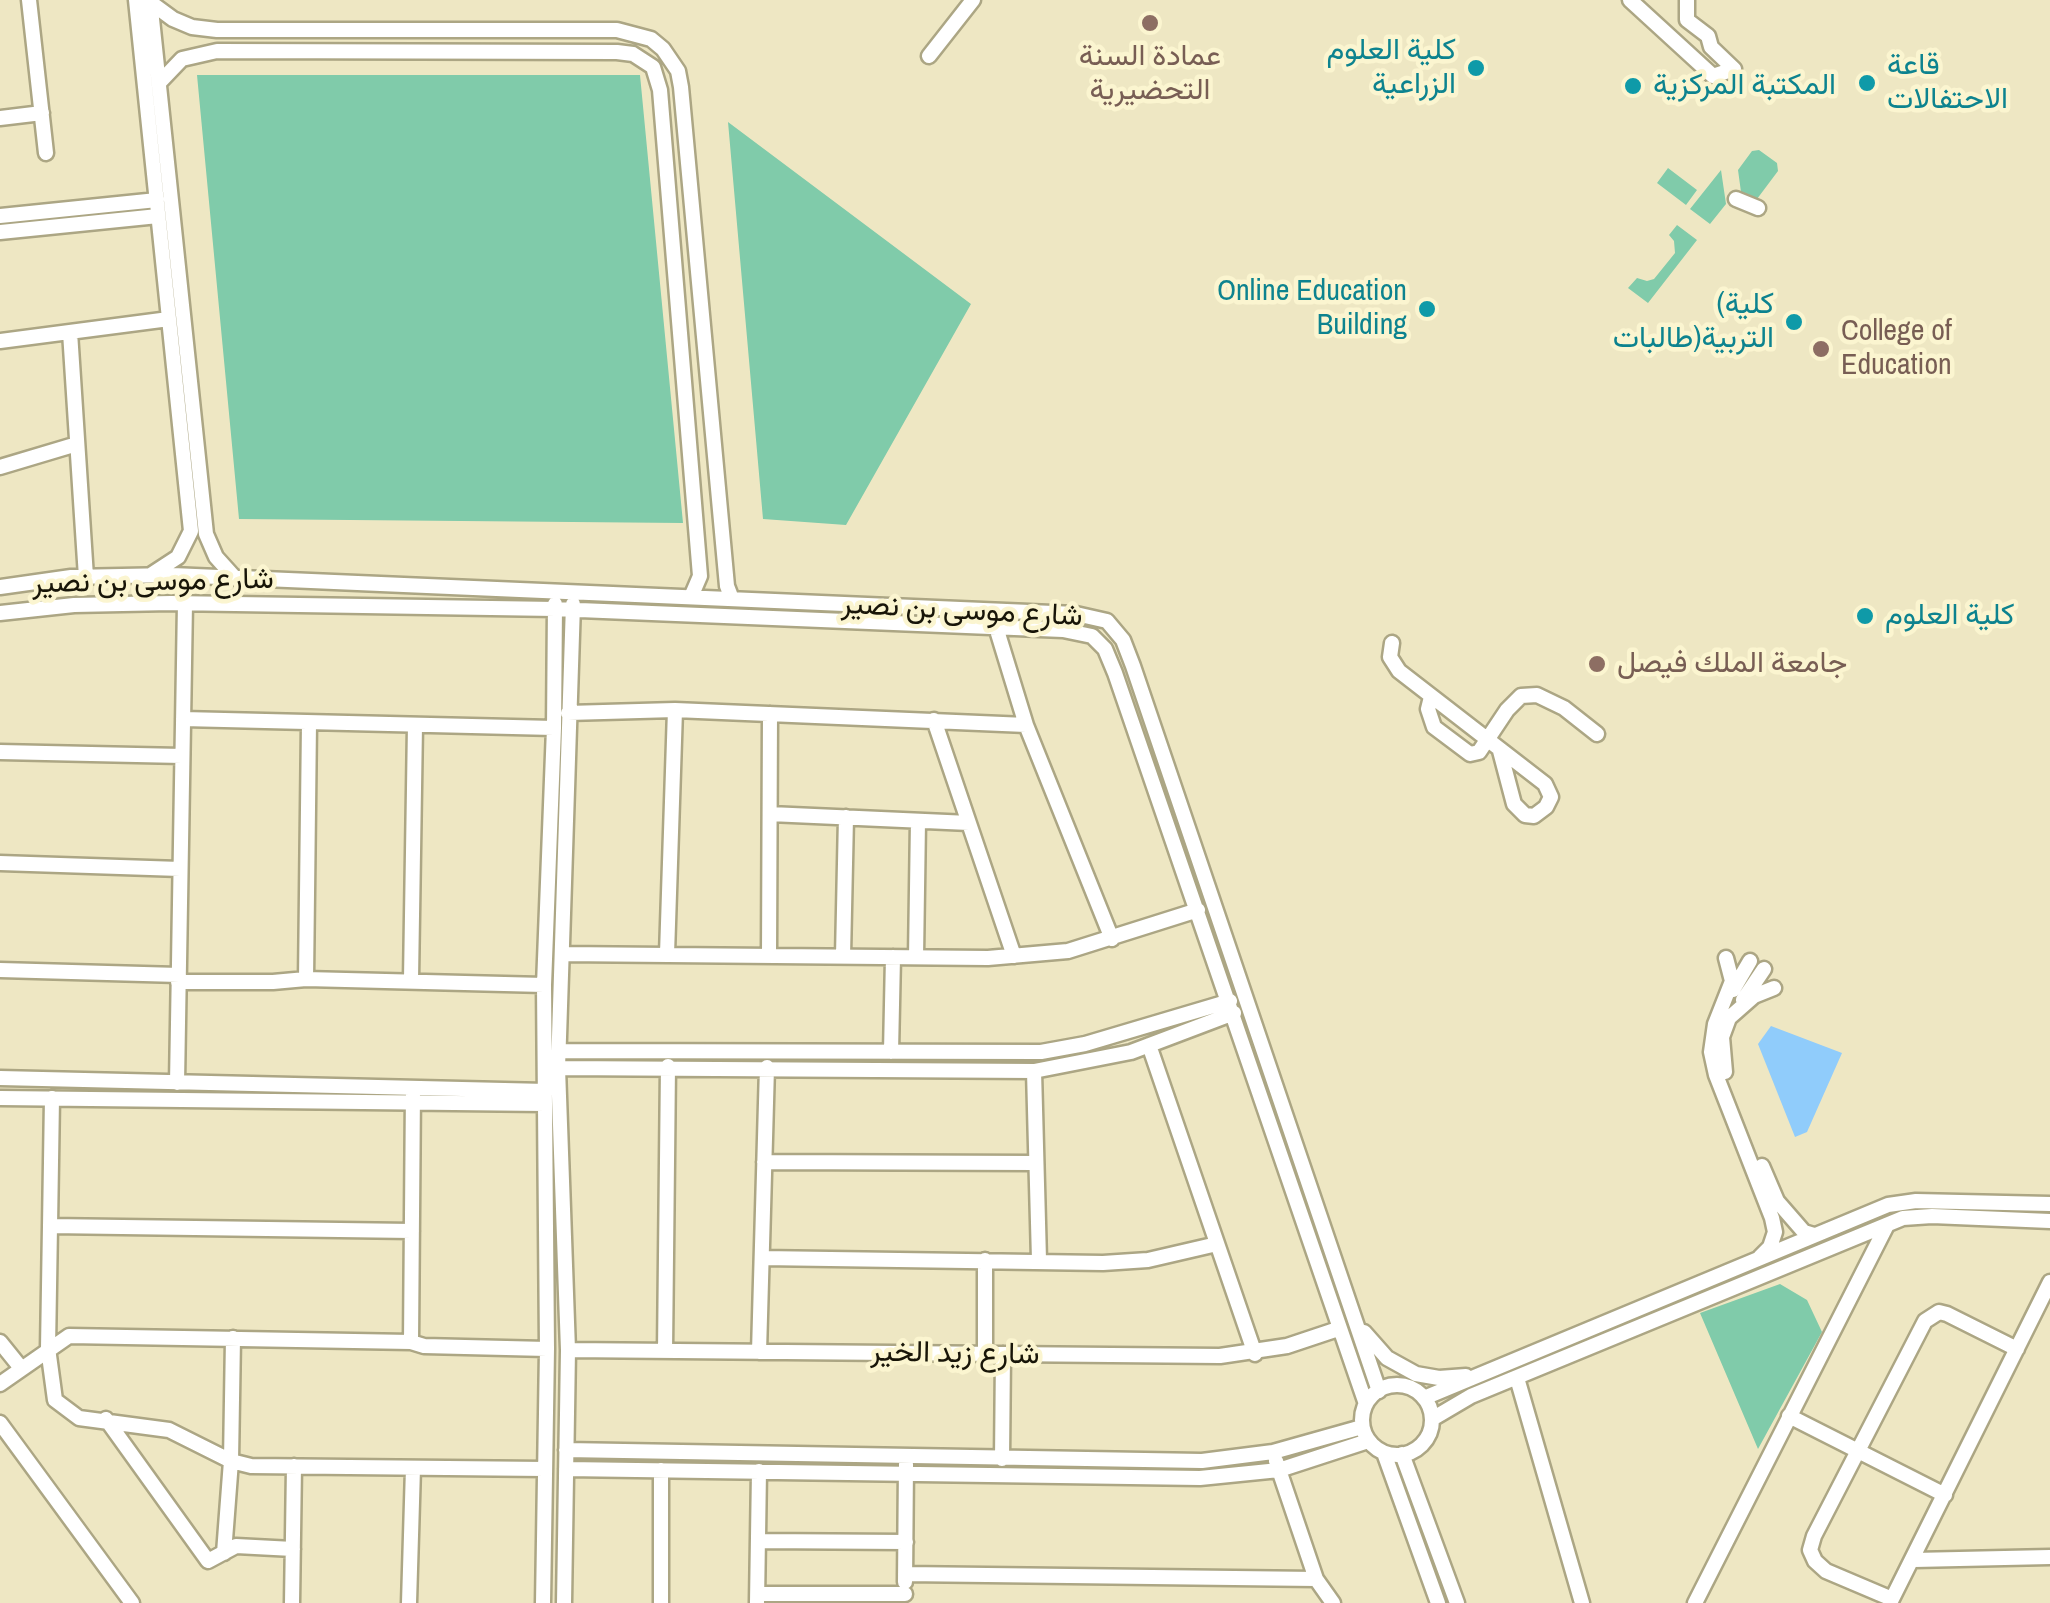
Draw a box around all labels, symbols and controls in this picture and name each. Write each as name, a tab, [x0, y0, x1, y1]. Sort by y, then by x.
marker: عمادة السنة التحضيرية	[1139, 12, 1161, 34]
place label: كلية العلوم الزراعية	[1326, 33, 1456, 104]
place label: عمادة السنة التحضيرية	[1079, 39, 1221, 110]
place label: قاعة الاحتفالات	[1887, 48, 2008, 118]
marker: كلية العلوم الزراعية	[1465, 57, 1487, 79]
place label: المكتبة المركزية	[1653, 68, 1836, 104]
marker: قاعة الاحتفالات	[1856, 72, 1878, 94]
marker: المكتبة المركزية	[1622, 75, 1644, 97]
place label: Online Education Building	[1217, 274, 1407, 344]
place label: (كلية التربية(طالبات	[1613, 287, 1774, 358]
marker: Online Education Building	[1416, 298, 1438, 320]
marker: (كلية التربية(طالبات	[1783, 311, 1805, 333]
place label: College of Education	[1841, 314, 1952, 384]
marker: College of Education	[1810, 338, 1832, 360]
street label: شارع موسى بن نصير	[32, 562, 274, 602]
street label: شارع موسى بن نصير	[840, 587, 1084, 635]
place label: كلية العلوم	[1885, 598, 2015, 634]
marker: كلية العلوم	[1854, 605, 1876, 627]
place label: جامعة الملك فيصل	[1617, 646, 1847, 682]
marker: جامعة الملك فيصل	[1586, 653, 1608, 675]
street label: شارع زيد الخير	[870, 1335, 1040, 1373]

